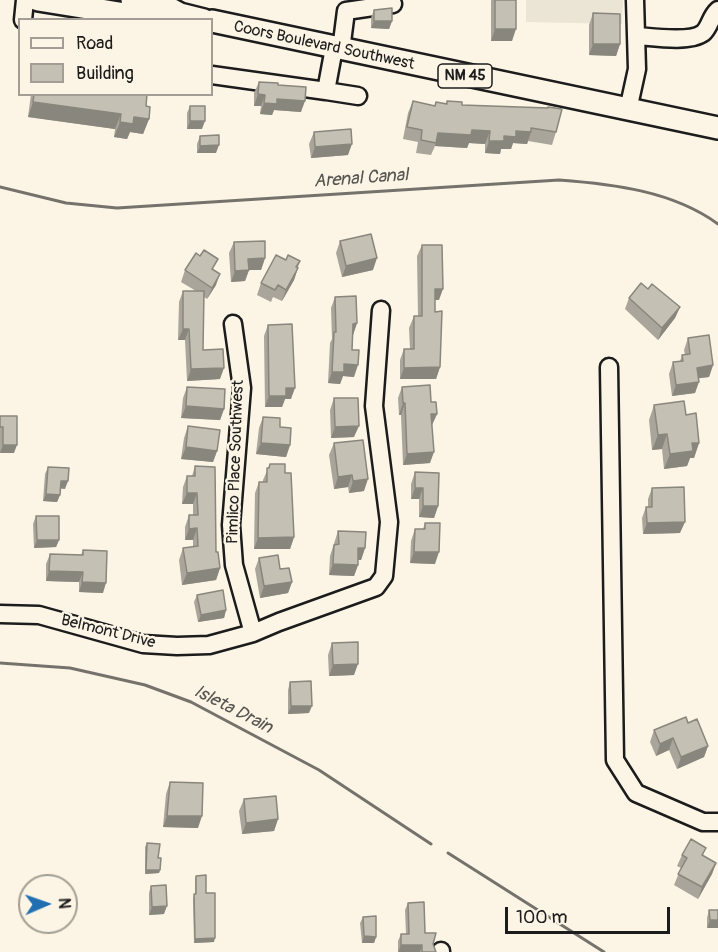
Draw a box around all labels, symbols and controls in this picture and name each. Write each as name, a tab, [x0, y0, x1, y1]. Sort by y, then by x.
street label: Coors Boulevard Southwest	[232, 17, 416, 75]
legend	[18, 18, 213, 96]
text: Road	[76, 32, 113, 55]
text: Building	[76, 62, 134, 85]
road number: NM 45	[438, 64, 492, 88]
water label: Arenal Canal	[313, 165, 409, 193]
street label: Pimlico Place Southwest	[224, 380, 248, 544]
street label: Belmont Drive	[59, 611, 157, 653]
water label: Isleta Drain	[190, 681, 276, 739]
north arrow	[18, 874, 78, 934]
scale bar	[508, 895, 673, 933]
text: N	[54, 898, 74, 909]
text: 100 m	[516, 906, 568, 929]

